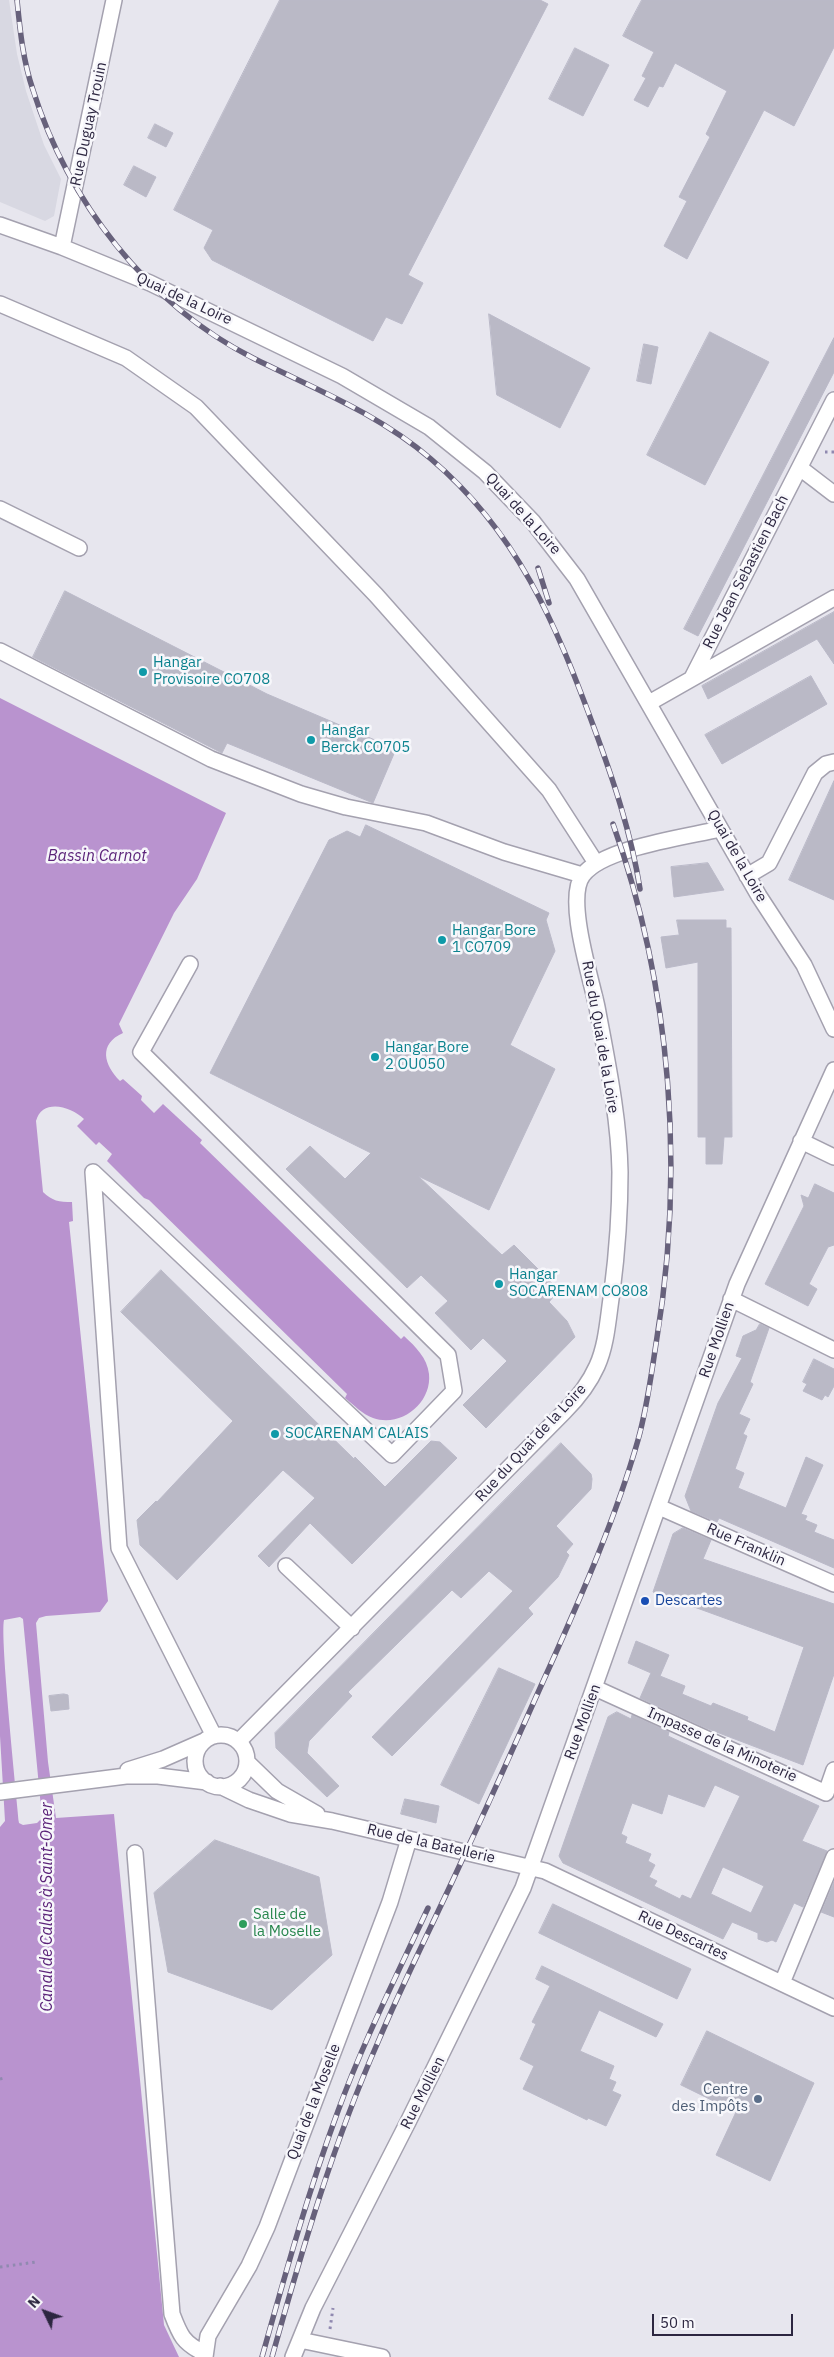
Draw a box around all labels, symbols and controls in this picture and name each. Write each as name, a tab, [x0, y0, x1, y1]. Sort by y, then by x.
street label: Rue Duguay Trouin	[67, 60, 111, 188]
street label: Quai de la Loire	[133, 269, 235, 329]
street label: Quai de la Loire	[482, 469, 564, 559]
street label: Rue Jean Sebastien Bach	[699, 492, 793, 652]
place label: Hangar Provisoire CO708	[153, 654, 270, 689]
marker: Hangar Provisoire CO708	[137, 666, 149, 678]
place label: Hangar Berck CO705	[321, 722, 410, 757]
marker: Hangar Berck CO705	[305, 734, 317, 746]
street label: Quai de la Loire	[703, 807, 771, 905]
water label: Bassin Carnot	[48, 846, 146, 866]
place label: Hangar Bore 1 CO709	[452, 922, 536, 957]
marker: Hangar Bore 1 CO709	[436, 934, 448, 946]
street label: Rue du Quai de la Loire	[578, 959, 622, 1115]
place label: Hangar Bore 2 OU050	[385, 1039, 469, 1074]
marker: Hangar Bore 2 OU050	[369, 1051, 381, 1063]
place label: Hangar SOCARENAM CO808	[509, 1266, 648, 1301]
marker: Hangar SOCARENAM CO808	[493, 1278, 505, 1290]
street label: Rue Mollien	[696, 1300, 738, 1380]
street label: Rue du Quai de la Loire	[472, 1380, 590, 1506]
place label: SOCARENAM CALAIS	[285, 1425, 429, 1443]
marker: SOCARENAM CALAIS	[269, 1428, 281, 1440]
street label: Rue Franklin	[704, 1520, 788, 1570]
place label: Descartes	[655, 1592, 722, 1610]
marker: Descartes	[639, 1595, 651, 1607]
street label: Rue Mollien	[561, 1682, 605, 1762]
street label: Impasse de la Minoterie	[644, 1704, 800, 1786]
water label: Canal de Calais à Saint-Omer	[37, 1803, 57, 2011]
street label: Rue de la Batellerie	[365, 1820, 497, 1868]
place label: Salle de la Moselle	[253, 1906, 321, 1941]
street label: Rue Descartes	[635, 1907, 731, 1965]
marker: Salle de la Moselle	[237, 1918, 249, 1930]
street label: Quai de la Moselle	[284, 2041, 344, 2163]
street label: Rue Mollien	[397, 2054, 449, 2132]
place label: Centre des Impôts	[671, 2081, 748, 2116]
marker: Centre des Impôts	[752, 2093, 764, 2105]
north arrow	[20, 2287, 70, 2337]
text: N	[24, 2292, 44, 2312]
scale bar	[654, 2304, 795, 2336]
text: 50 m	[660, 2313, 695, 2332]

